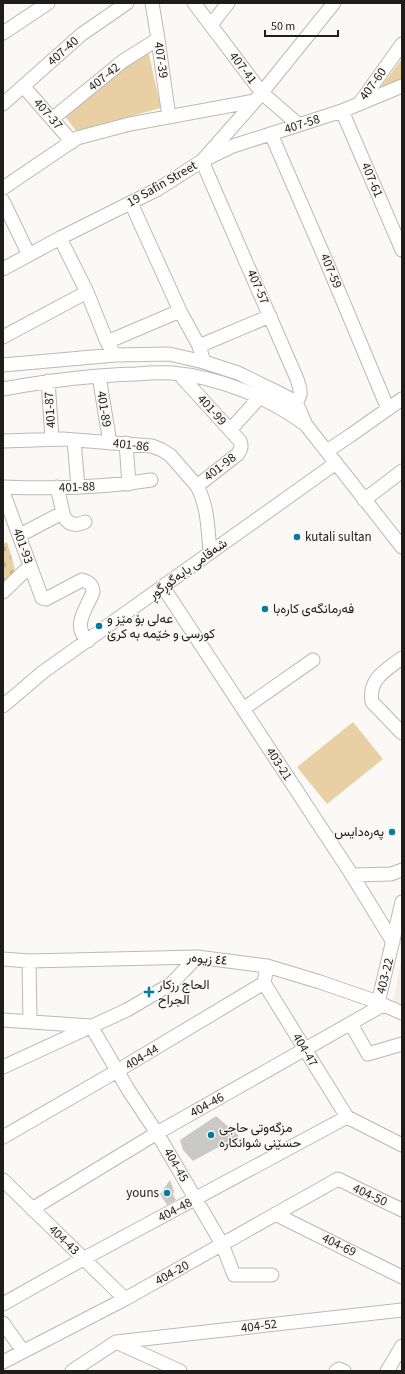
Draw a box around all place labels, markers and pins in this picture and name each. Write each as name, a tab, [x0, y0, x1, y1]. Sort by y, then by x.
place label: kutali sultan	[305, 528, 372, 546]
marker: kutali sultan	[292, 532, 302, 542]
place label: فەرمانگەی کارەبا	[273, 600, 354, 618]
marker: فەرمانگەی کارەبا	[260, 604, 270, 614]
place label: عەلی بۆ مێز و کورسی و خێمە بە کرێ	[107, 610, 215, 643]
marker: عەلی بۆ مێز و کورسی و خێمە بە کرێ	[94, 621, 104, 631]
place label: پەرەدایس	[334, 823, 384, 841]
marker: پەرەدایس	[387, 827, 397, 837]
place label: الحاج رزكار الجراح	[157, 976, 209, 1009]
marker: الحاج رزكار الجراح	[143, 986, 155, 998]
place label: مزگەوتی حاجی حسێنی شوانکارە	[219, 1119, 301, 1152]
marker: مزگەوتی حاجی حسێنی شوانکارە	[206, 1130, 216, 1140]
place label: youns	[126, 1184, 160, 1202]
marker: youns	[162, 1188, 172, 1198]

